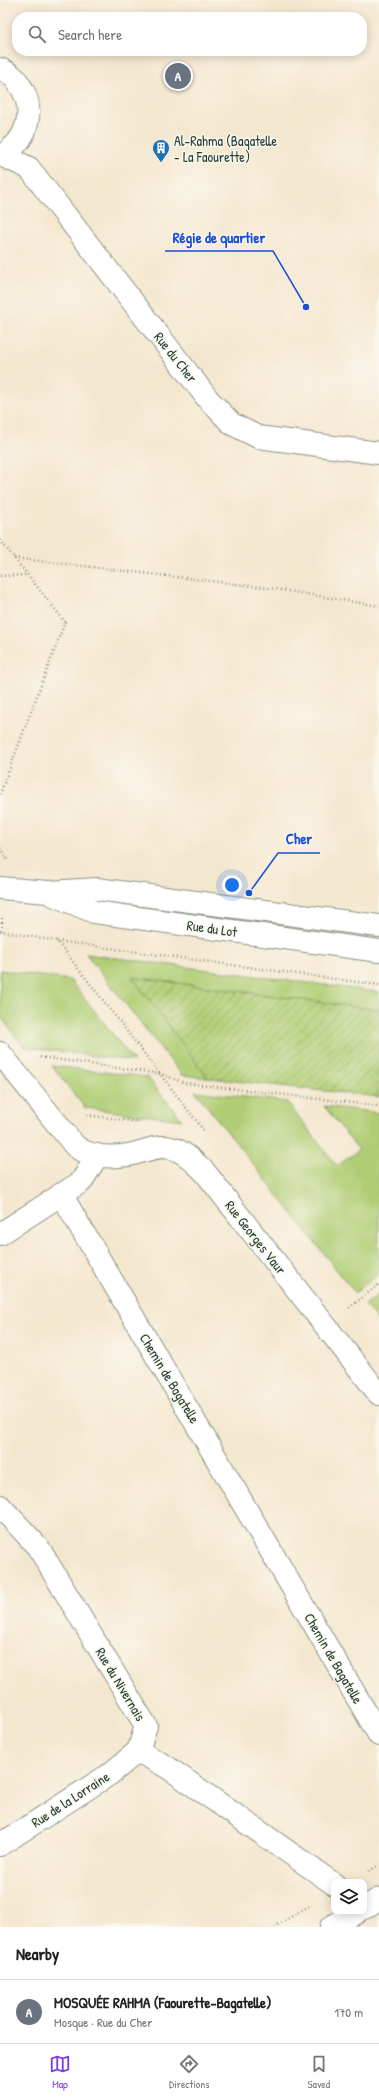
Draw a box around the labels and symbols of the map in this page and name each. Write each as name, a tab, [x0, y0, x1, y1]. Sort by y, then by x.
pin: A	[165, 61, 191, 91]
place label: Al-Rahma (Bagatelle - La Faourette)	[174, 131, 278, 166]
building icon: Al-Rahma (Bagatelle - La Faourette)	[151, 138, 171, 163]
callout: Régie de quartier	[165, 224, 273, 251]
text: Régie de quartier	[173, 227, 265, 249]
street label: Rue du Cher	[150, 328, 202, 387]
callout: Cher	[278, 826, 320, 853]
text: Cher	[286, 828, 312, 849]
your location	[222, 875, 242, 895]
street label: Rue du Lot	[186, 915, 239, 941]
street label: Rue Georges Vaur	[220, 1196, 291, 1279]
street label: Chemin de Bagatelle	[135, 1329, 205, 1427]
street label: Chemin de Bagatelle	[299, 1609, 368, 1708]
street label: Rue du Nivernais	[92, 1644, 150, 1724]
street label: Rue de la Lorraine	[27, 1766, 113, 1831]

